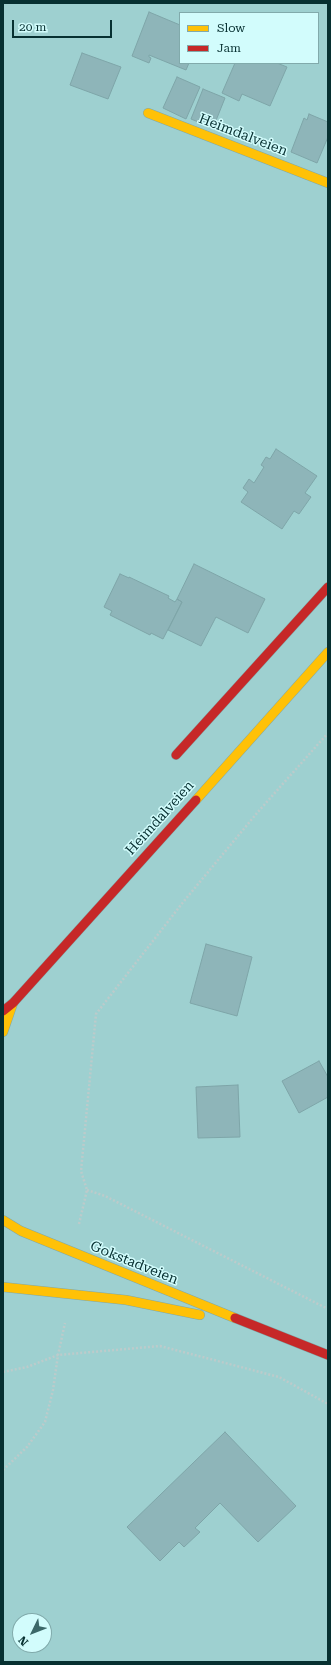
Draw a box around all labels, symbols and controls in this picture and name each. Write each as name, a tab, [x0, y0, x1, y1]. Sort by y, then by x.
scale bar	[14, 12, 114, 38]
legend	[179, 12, 319, 64]
text: 20 m	[19, 20, 46, 34]
text: Slow	[217, 21, 245, 35]
text: Jam	[217, 41, 241, 55]
street label: Heimdalveien	[196, 110, 290, 160]
street label: Heimdalveien	[122, 777, 198, 859]
street label: Gokstadveien	[88, 1238, 180, 1288]
north arrow	[12, 1613, 52, 1653]
text: N	[16, 1633, 31, 1648]

